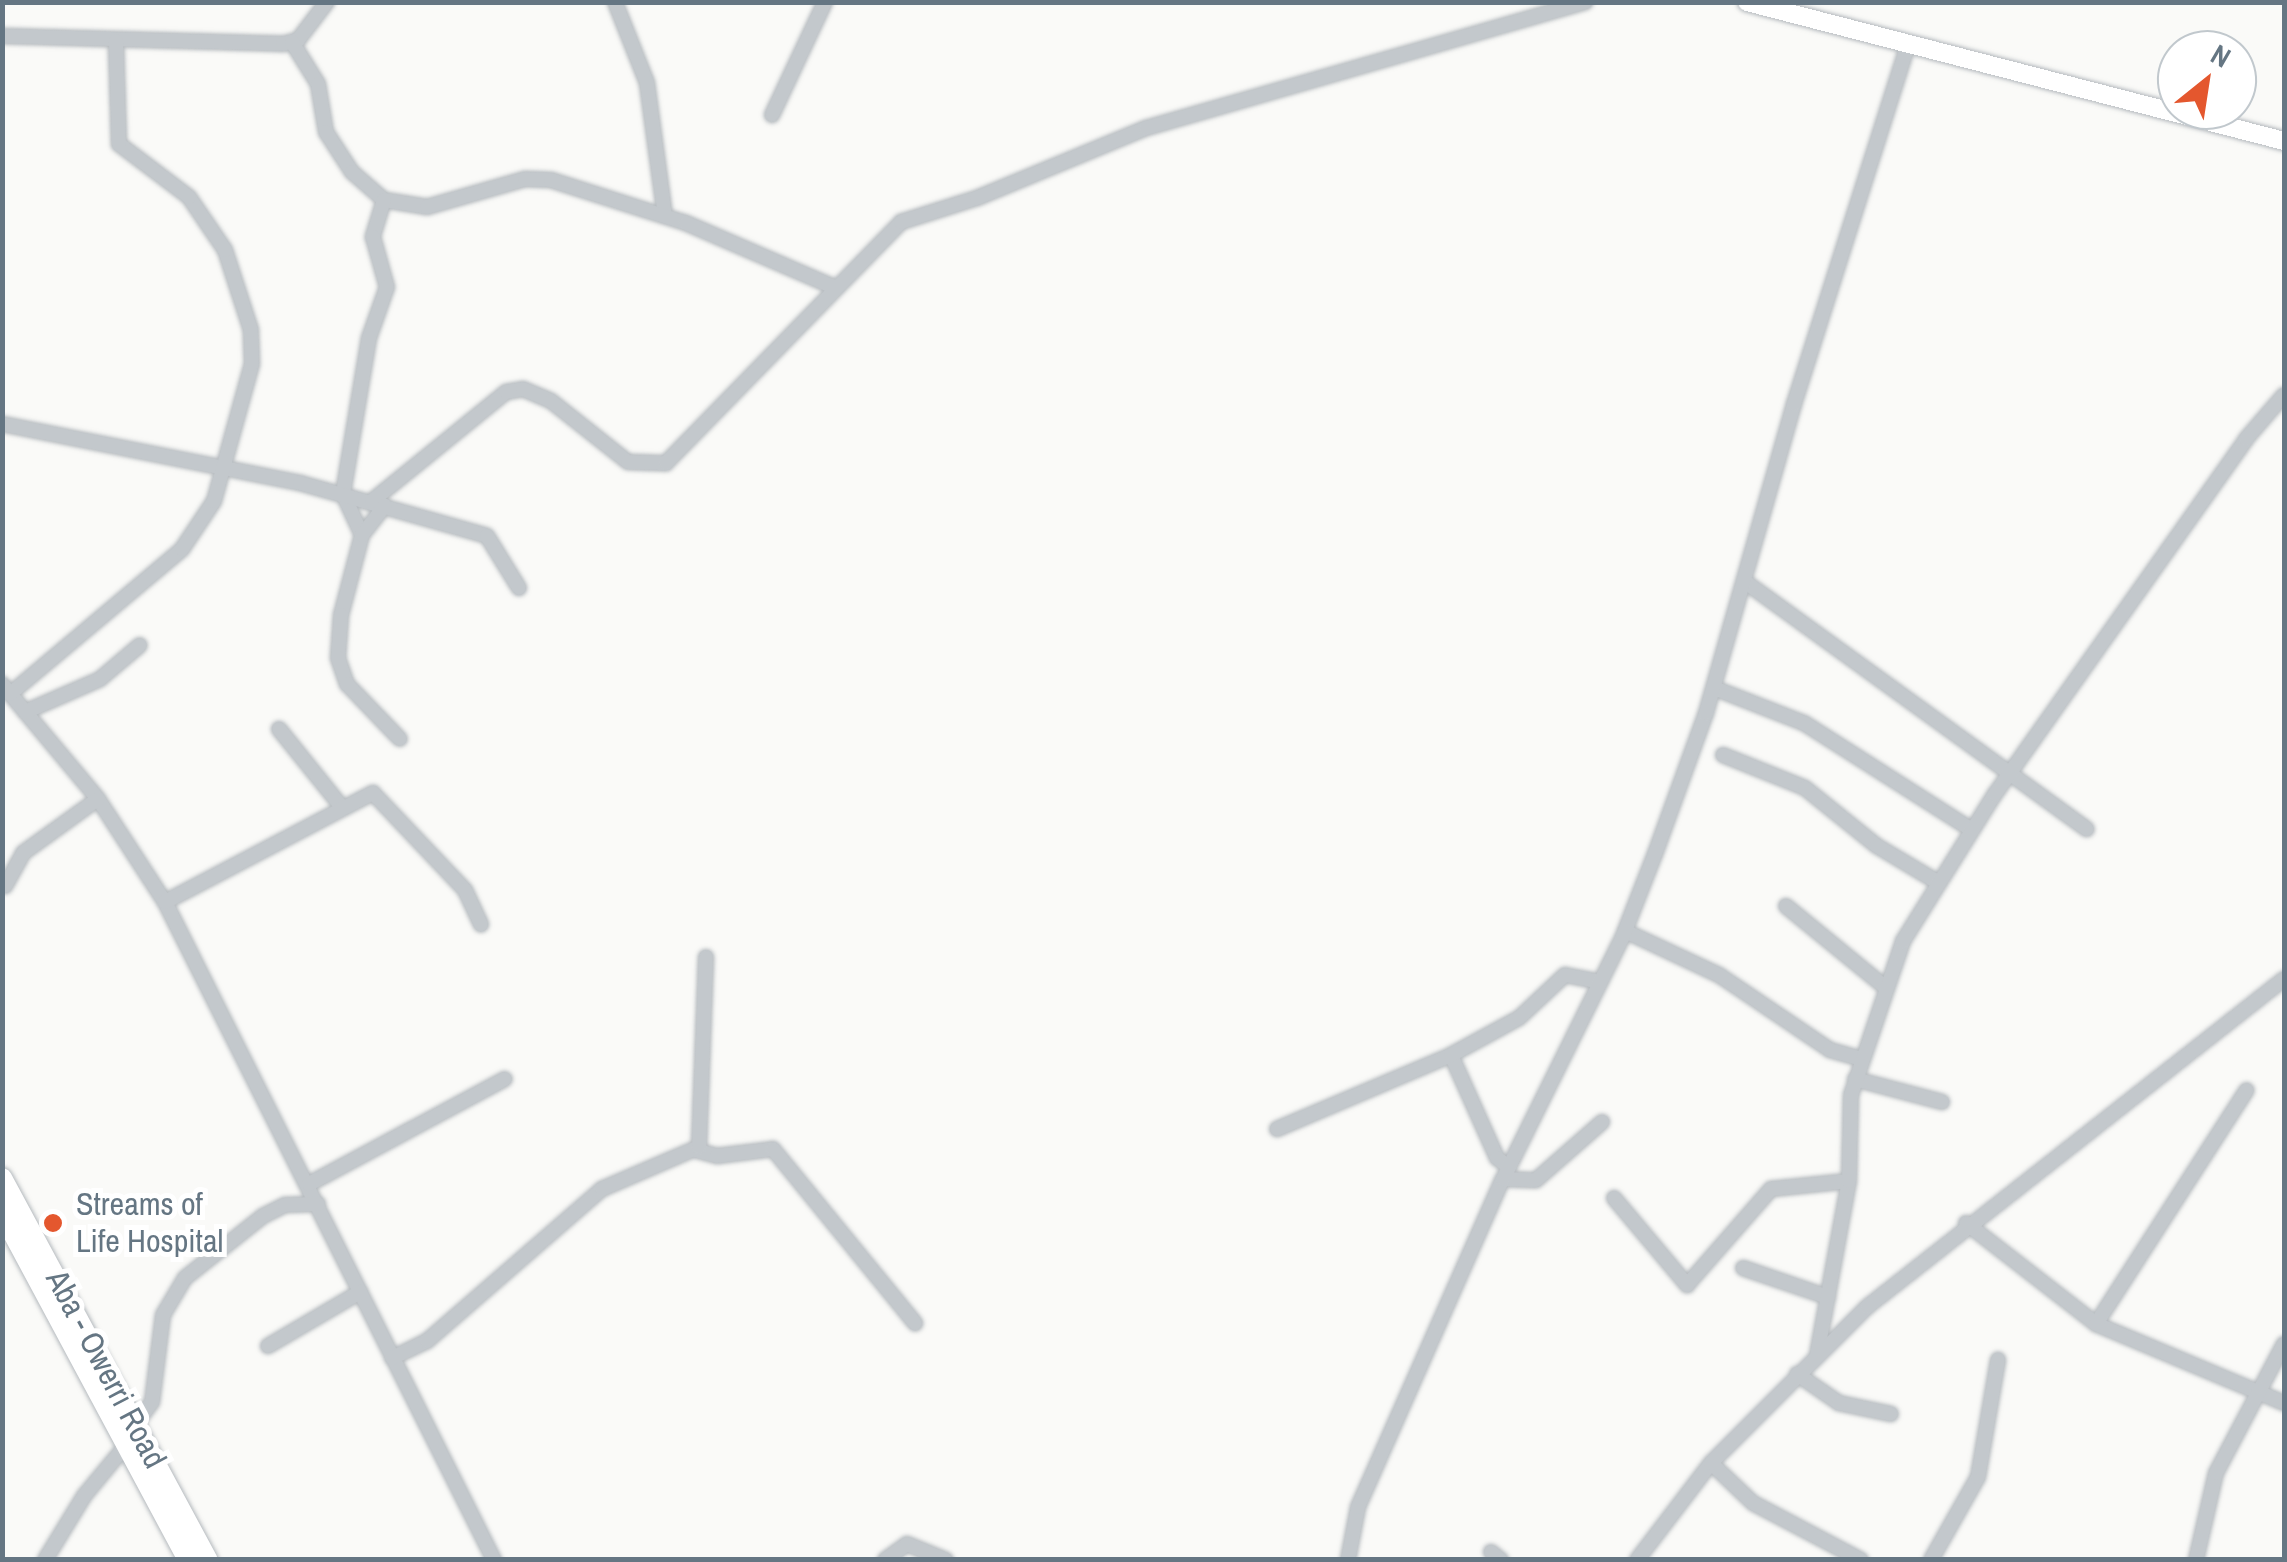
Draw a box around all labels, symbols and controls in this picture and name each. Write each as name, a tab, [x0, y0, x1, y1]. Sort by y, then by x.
north arrow	[2157, 30, 2257, 130]
text: N	[2204, 35, 2238, 76]
place label: Streams of Life Hospital	[76, 1186, 223, 1261]
marker: Streams of Life Hospital	[40, 1210, 66, 1236]
street label: Aba - Owerri Road	[38, 1263, 174, 1475]

